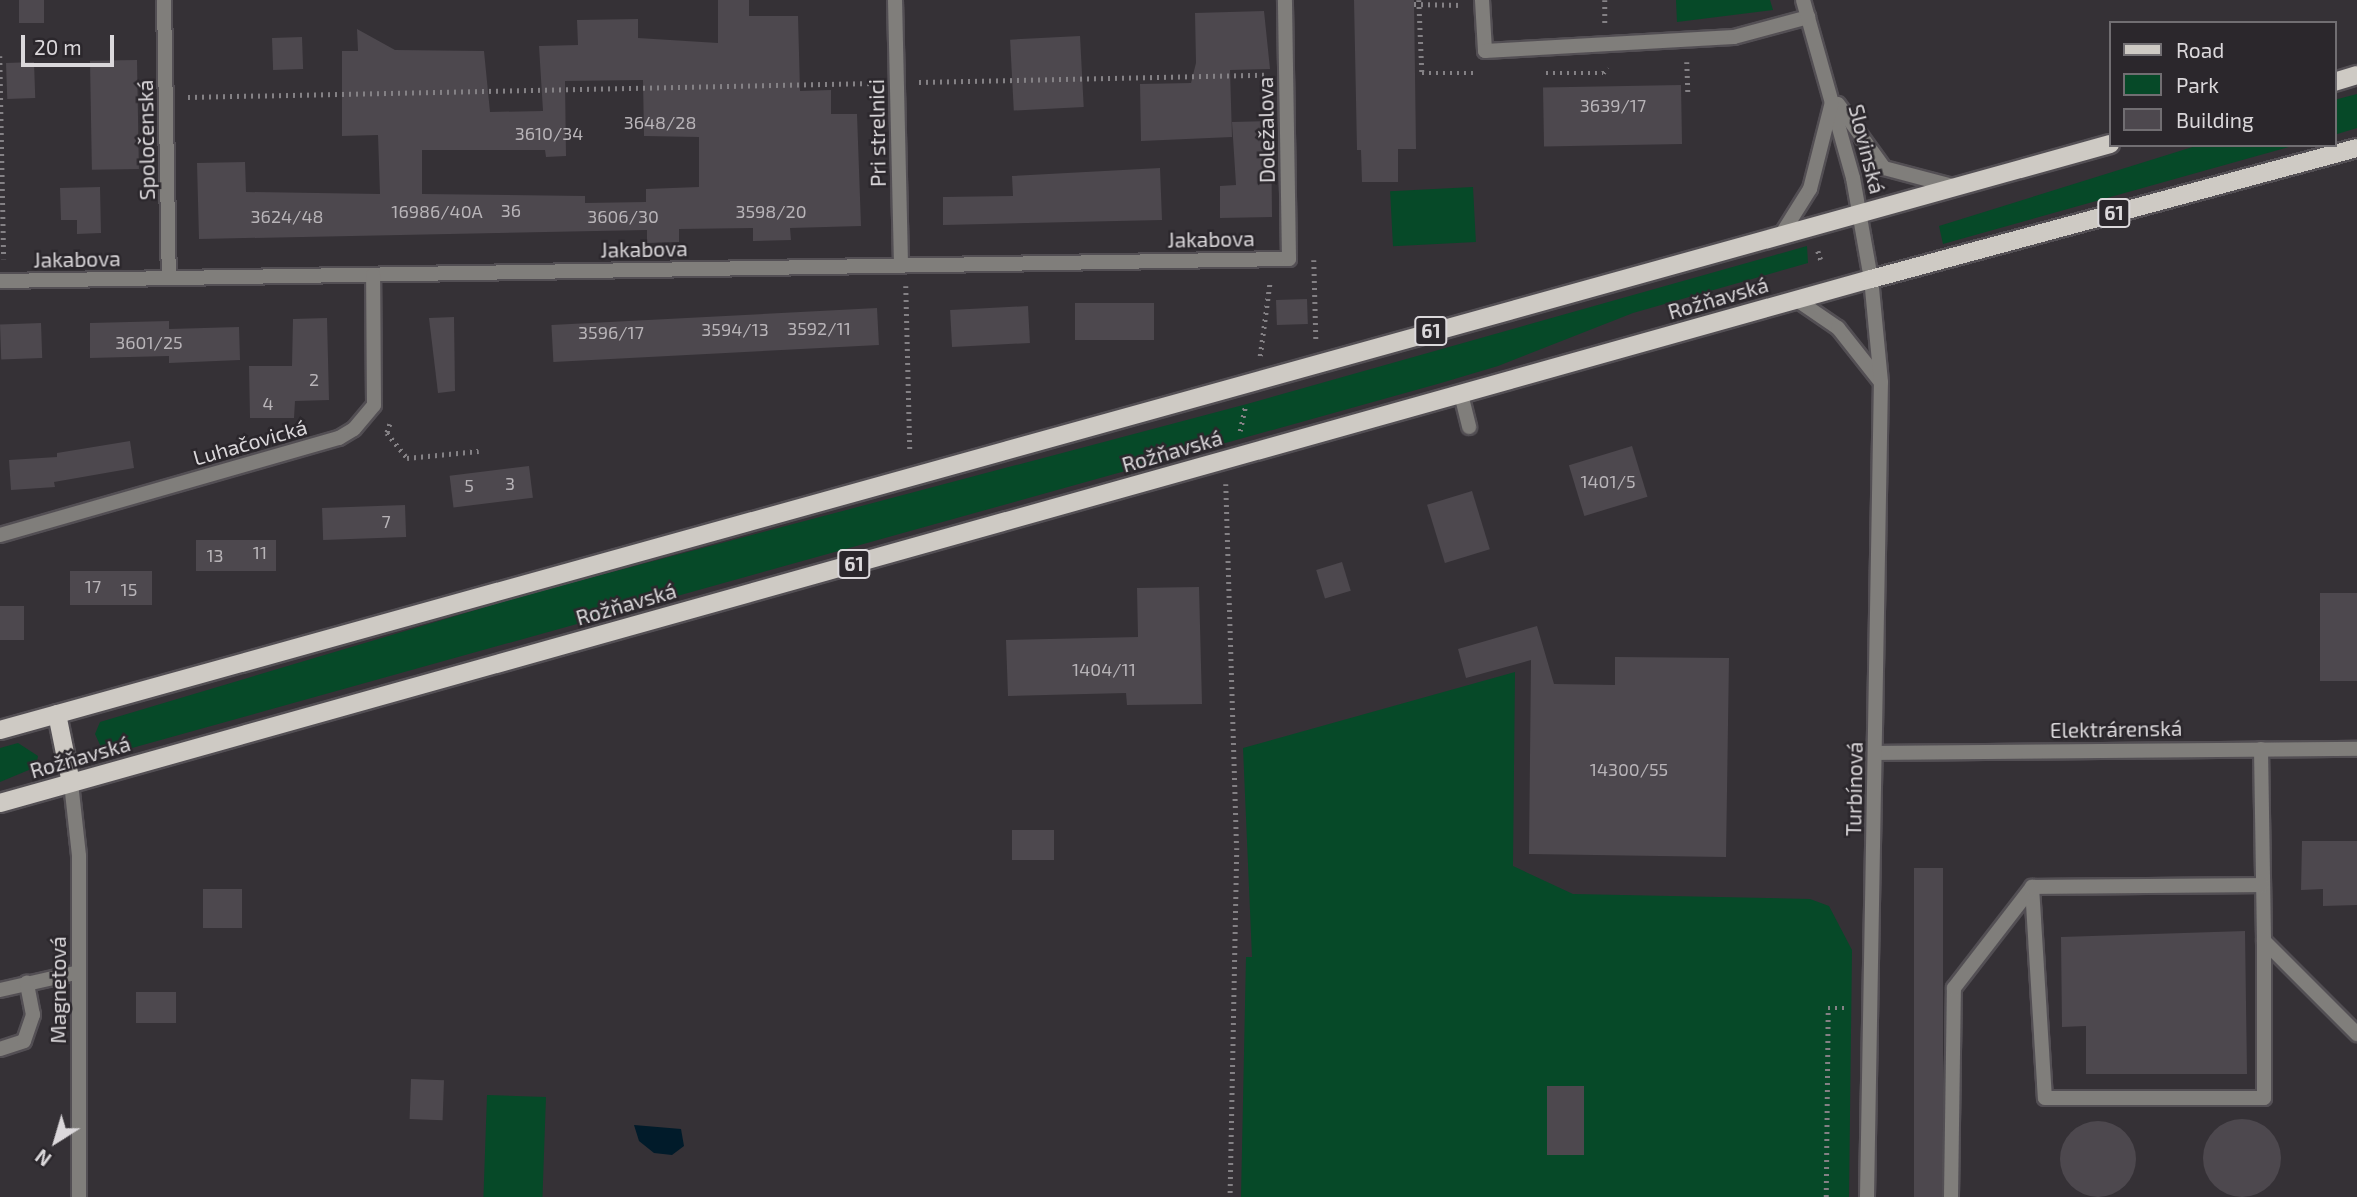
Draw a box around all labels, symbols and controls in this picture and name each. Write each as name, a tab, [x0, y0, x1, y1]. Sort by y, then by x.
scale bar	[24, 21, 117, 65]
legend	[2108, 21, 2336, 147]
text: 20 m	[34, 34, 82, 59]
text: Road	[2176, 37, 2224, 62]
text: Park	[2176, 72, 2219, 97]
street label: Doležalova	[1252, 77, 1280, 183]
street label: Pri strelnici	[863, 79, 891, 187]
street label: Spoločenská	[132, 80, 160, 200]
house number: 3639/17	[1580, 94, 1646, 116]
street label: Slovinská	[1844, 102, 1890, 196]
text: Building	[2176, 107, 2254, 132]
house number: 3648/28	[624, 111, 696, 133]
house number: 3610/34	[515, 122, 583, 144]
road number: 61	[2096, 197, 2132, 228]
house number: 36	[501, 199, 521, 221]
house number: 16986/40A	[391, 200, 483, 222]
house number: 3598/20	[735, 200, 807, 222]
house number: 3624/48	[251, 205, 323, 227]
house number: 3606/30	[587, 205, 659, 227]
street label: Jakabova	[1167, 226, 1255, 252]
street label: Jakabova	[600, 236, 688, 262]
street label: Jakabova	[33, 246, 121, 272]
street label: Rožňavská	[1665, 272, 1771, 324]
road number: 61	[1414, 316, 1448, 346]
house number: 3592/11	[787, 317, 851, 339]
house number: 3594/13	[701, 318, 769, 340]
house number: 3596/17	[578, 321, 644, 343]
house number: 3601/25	[115, 331, 183, 353]
house number: 2	[309, 368, 319, 390]
house number: 4	[262, 392, 274, 414]
street label: Luhačovická	[190, 414, 310, 470]
street label: Rožňavská	[1119, 425, 1225, 477]
house number: 1401/5	[1580, 470, 1636, 492]
house number: 3	[505, 472, 515, 494]
house number: 5	[464, 474, 474, 496]
house number: 7	[381, 510, 391, 532]
house number: 11	[253, 541, 267, 563]
house number: 13	[206, 544, 224, 566]
road number: 61	[836, 548, 872, 580]
house number: 17	[85, 575, 101, 597]
house number: 15	[121, 578, 137, 600]
street label: Rožňavská	[573, 578, 679, 630]
house number: 1404/11	[1072, 658, 1136, 680]
street label: Elektrárenská	[2050, 715, 2182, 743]
street label: Rožňavská	[27, 731, 133, 783]
street label: Turbínová	[1841, 742, 1867, 836]
house number: 14300/55	[1590, 758, 1668, 780]
street label: Magnetová	[45, 936, 71, 1044]
north arrow	[21, 1106, 91, 1176]
text: N	[31, 1145, 55, 1171]

